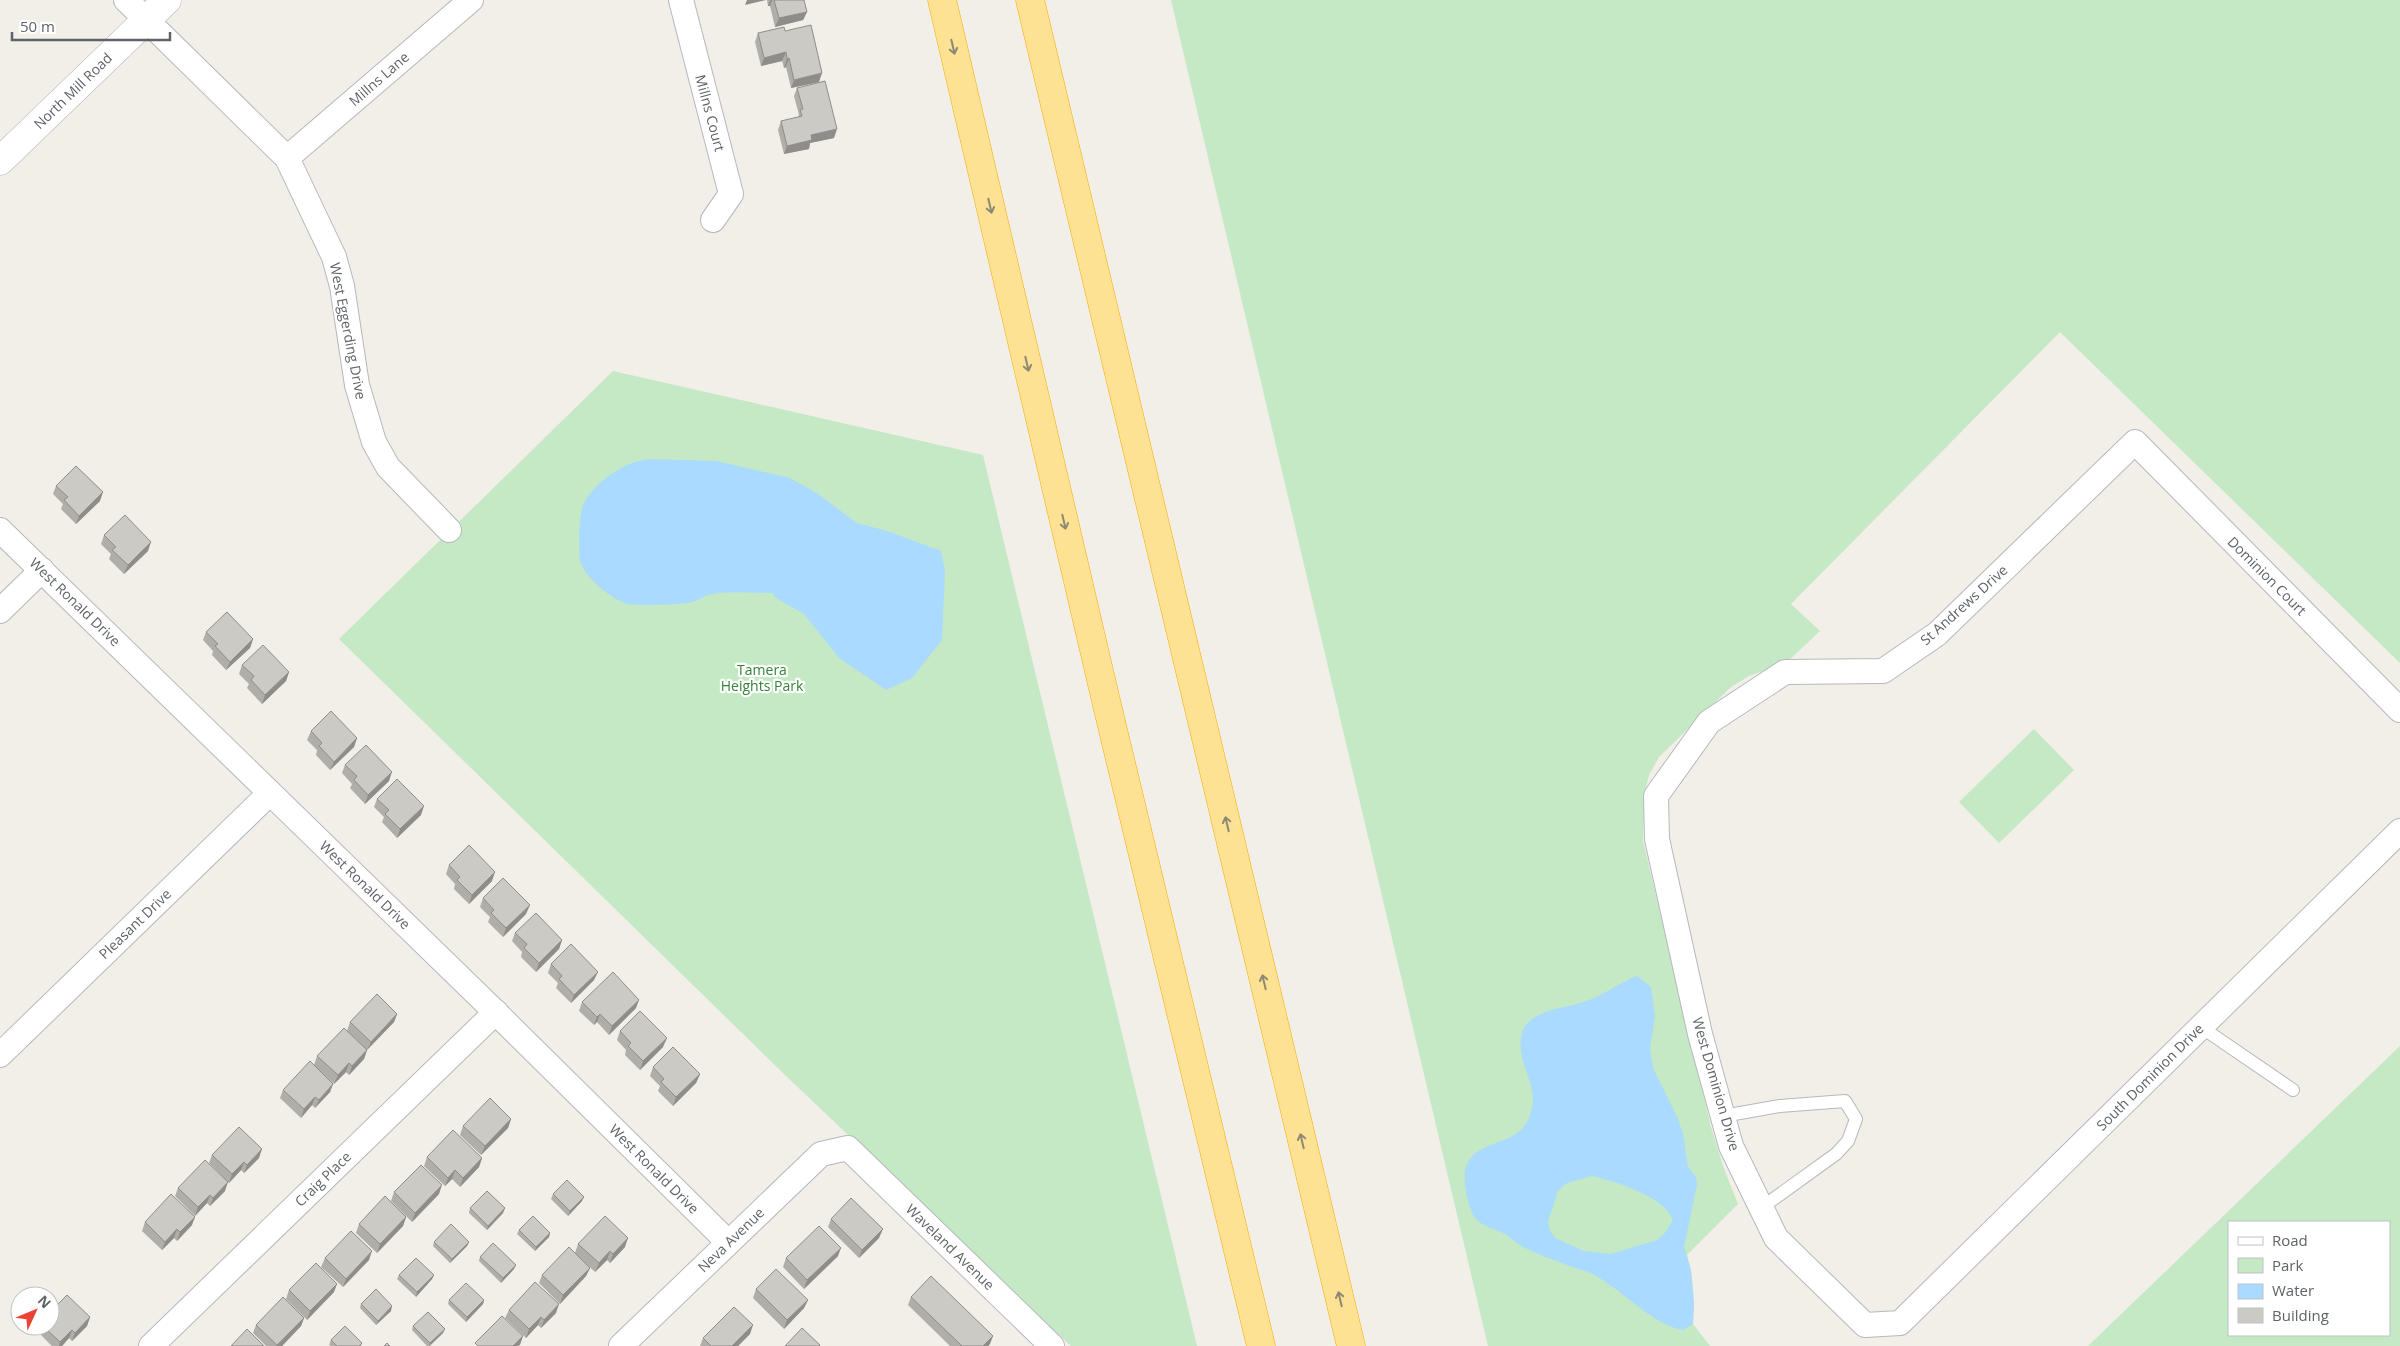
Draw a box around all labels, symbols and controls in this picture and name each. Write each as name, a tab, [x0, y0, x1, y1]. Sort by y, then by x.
scale bar	[12, 10, 170, 42]
text: 50 m	[20, 16, 55, 36]
one-way arrow	[949, 39, 958, 55]
street label: Millns Lane	[345, 47, 413, 110]
street label: North Mill Road	[29, 48, 116, 133]
street label: Millns Court	[691, 72, 730, 153]
one-way arrow	[986, 197, 995, 213]
street label: West Eggerding Drive	[326, 261, 371, 401]
one-way arrow	[1023, 355, 1032, 371]
one-way arrow	[1060, 514, 1069, 530]
street label: Dominion Court	[2224, 532, 2311, 619]
street label: West Ronald Drive	[26, 553, 125, 650]
street label: St Andrews Drive	[1916, 560, 2011, 649]
park label: Tamera Heights Park	[721, 660, 804, 695]
one-way arrow	[1222, 817, 1231, 833]
street label: West Ronald Drive	[316, 836, 415, 933]
street label: Pleasant Drive	[94, 884, 175, 963]
one-way arrow	[1259, 975, 1268, 991]
street label: West Dominion Drive	[1688, 1015, 1745, 1153]
street label: South Dominion Drive	[2092, 1019, 2207, 1134]
street label: West Ronald Drive	[605, 1120, 703, 1218]
one-way arrow	[1297, 1133, 1306, 1149]
street label: Craig Place	[290, 1147, 355, 1210]
street label: Waveland Avenue	[902, 1199, 999, 1294]
street label: Neva Avenue	[693, 1203, 768, 1276]
legend	[2228, 1221, 2390, 1336]
text: Road	[2272, 1230, 2308, 1250]
text: Park	[2272, 1255, 2303, 1275]
text: Water	[2272, 1280, 2314, 1300]
north arrow	[10, 1286, 60, 1336]
text: N	[34, 1291, 56, 1312]
one-way arrow	[1335, 1291, 1344, 1307]
text: Building	[2272, 1305, 2329, 1325]

